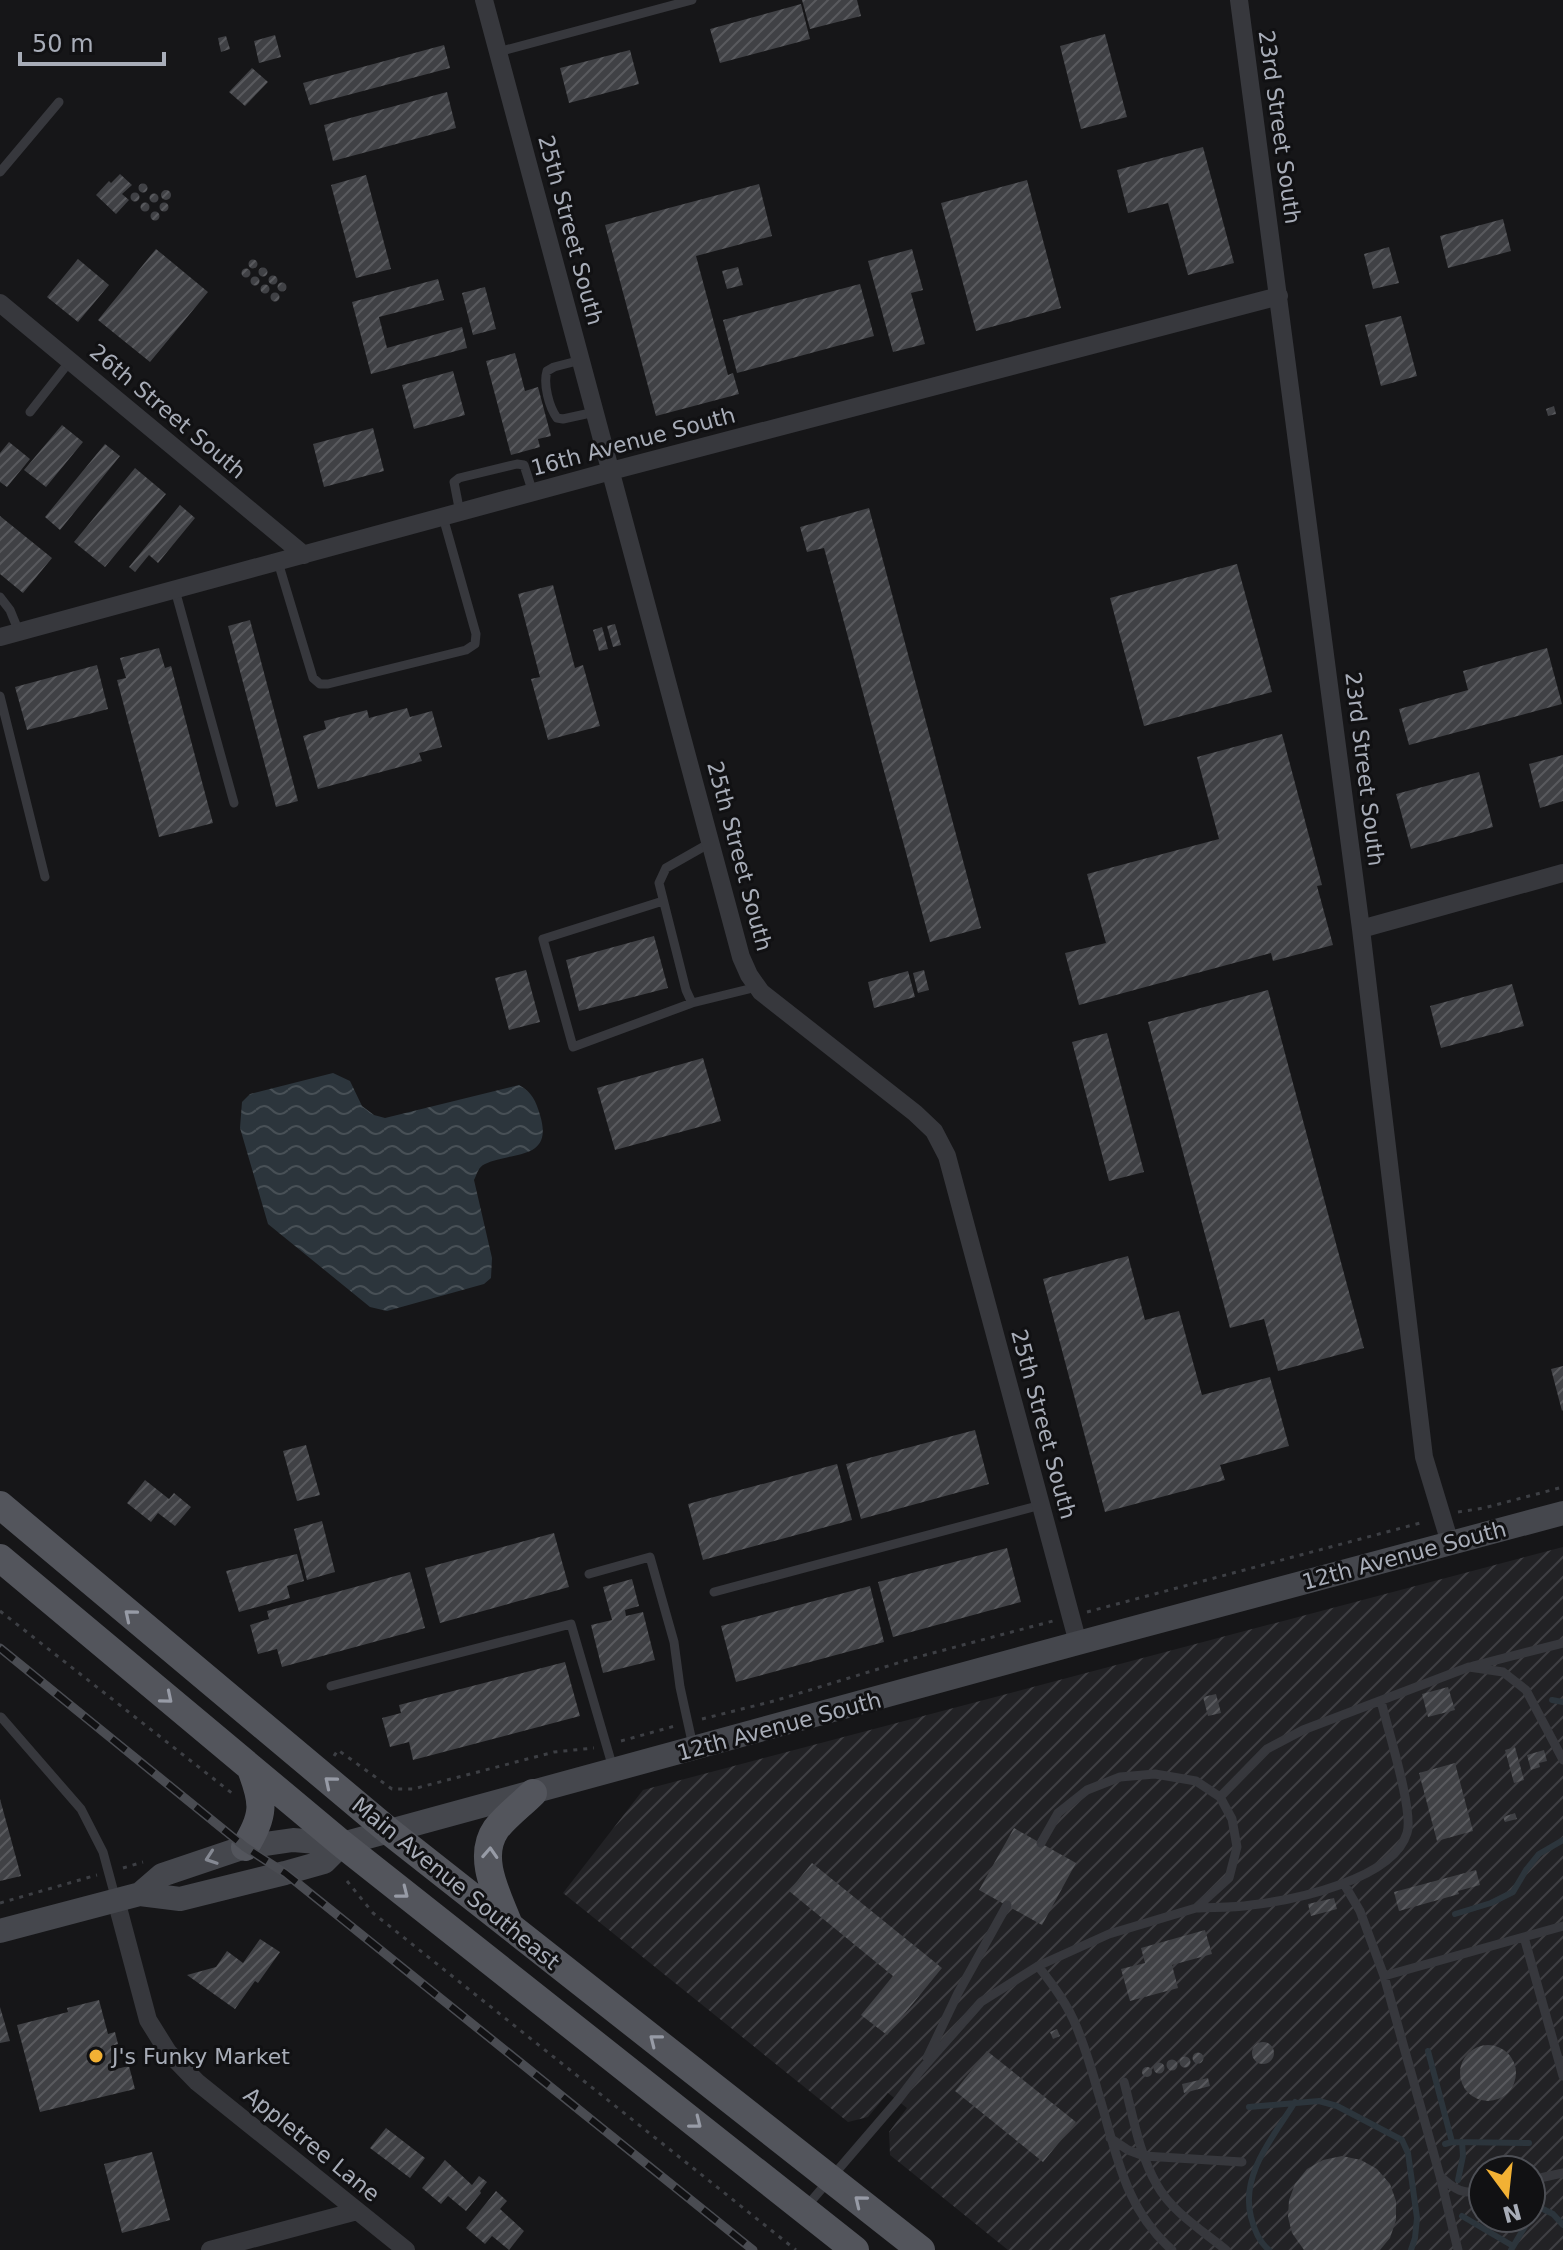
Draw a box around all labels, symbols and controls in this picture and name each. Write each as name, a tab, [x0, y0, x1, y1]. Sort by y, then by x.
scale bar	[20, 16, 164, 66]
street label: 23rd Street South	[1254, 29, 1305, 226]
text: 50 m	[32, 30, 94, 58]
street label: 25th Street South	[533, 133, 608, 328]
street label: 26th Street South	[85, 339, 251, 484]
street label: 16th Avenue South	[528, 402, 738, 481]
street label: 23rd Street South	[1340, 671, 1389, 868]
street label: 25th Street South	[702, 759, 777, 954]
street label: 25th Street South	[1006, 1327, 1081, 1522]
street label: 12th Avenue South	[1299, 1516, 1509, 1595]
one-way arrow	[125, 1610, 140, 1625]
street label: 12th Avenue South	[674, 1687, 884, 1766]
one-way arrow	[158, 1688, 172, 1703]
one-way arrow	[325, 1777, 339, 1792]
street label: Main Avenue Southeast	[347, 1792, 565, 1975]
one-way arrow	[481, 1846, 498, 1858]
one-way arrow	[205, 1849, 219, 1865]
one-way arrow	[394, 1883, 409, 1897]
one-way arrow	[649, 2036, 664, 2050]
place label: J's Funky Market	[110, 2044, 290, 2069]
marker: J's Funky Market	[87, 2047, 105, 2065]
street label: Appletree Lane	[239, 2082, 384, 2207]
one-way arrow	[687, 2113, 702, 2127]
north arrow	[1467, 2154, 1547, 2234]
one-way arrow	[854, 2197, 869, 2211]
text: N	[1500, 2198, 1524, 2227]

